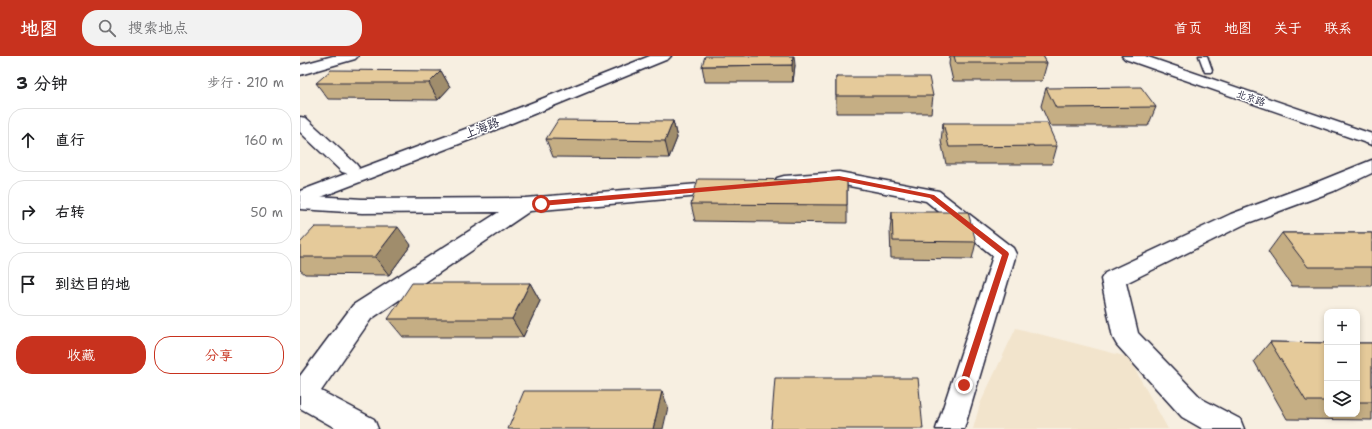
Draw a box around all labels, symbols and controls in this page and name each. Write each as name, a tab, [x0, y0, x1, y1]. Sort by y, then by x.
search box	[82, 10, 362, 46]
text: 地图	[20, 16, 58, 41]
icon: search	[96, 17, 118, 39]
text: 搜索地点	[128, 18, 188, 38]
text: 首页	[1174, 19, 1202, 37]
text: 地图	[1224, 19, 1252, 37]
text: 关于	[1274, 19, 1302, 37]
text: 联系	[1324, 19, 1352, 37]
text: 3 分钟	[16, 72, 68, 94]
text: 步行 · 210 m	[207, 74, 284, 91]
street label: 北京路	[1235, 87, 1267, 109]
street label: 上海路	[462, 114, 502, 142]
icon: ahead	[17, 129, 39, 151]
text: 直行	[55, 130, 85, 150]
text: 160 m	[245, 132, 283, 149]
route start	[532, 195, 550, 213]
icon: right	[17, 201, 39, 223]
text: 右转	[55, 202, 85, 222]
text: 50 m	[250, 204, 283, 221]
icon: arrive	[17, 273, 39, 295]
text: 到达目的地	[55, 274, 130, 294]
map controls	[1324, 309, 1360, 417]
button: +	[1324, 309, 1360, 345]
button: 收藏	[16, 336, 146, 374]
button: 分享	[154, 336, 284, 374]
button: −	[1324, 345, 1360, 381]
route end	[955, 376, 973, 394]
button: layers	[1324, 381, 1360, 417]

